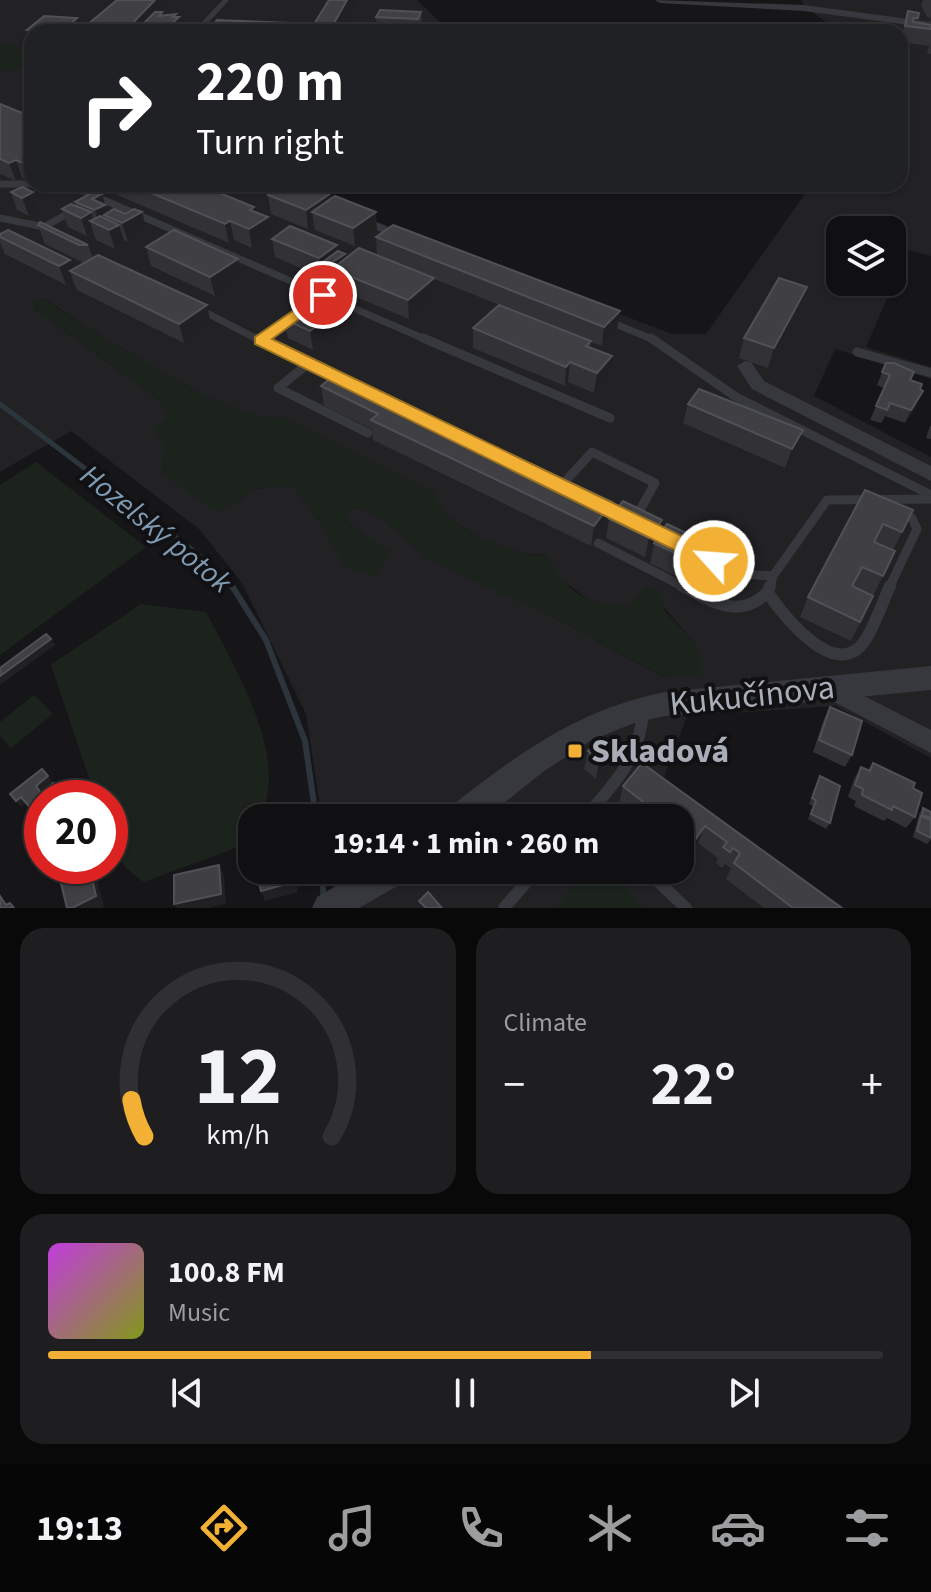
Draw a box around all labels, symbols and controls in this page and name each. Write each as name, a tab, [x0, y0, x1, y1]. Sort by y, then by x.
text: 220 m	[196, 43, 344, 122]
icon: right	[64, 56, 168, 160]
text: Turn right	[196, 117, 344, 168]
map controls	[826, 216, 906, 296]
button: layers	[826, 216, 906, 296]
pin	[289, 261, 357, 329]
icon: arrive	[301, 273, 345, 317]
water label: Hozelský potok	[71, 454, 242, 604]
position arrow	[672, 519, 756, 603]
street label: Kukučínova	[667, 663, 837, 729]
place label: Skladová	[591, 727, 729, 776]
marker: Skladová	[566, 742, 584, 760]
speed limit sign: 20	[24, 780, 128, 884]
text: 19:14 · 1 min · 260 m	[333, 822, 599, 865]
text: Climate	[504, 1004, 587, 1041]
text: 12	[194, 1018, 282, 1136]
text: 22°	[651, 1043, 736, 1128]
text: −	[504, 1054, 525, 1117]
text: +	[861, 1054, 883, 1117]
text: km/h	[206, 1115, 269, 1155]
text: 100.8 FM	[168, 1251, 285, 1294]
text: Music	[168, 1294, 230, 1331]
icon: previous	[165, 1371, 209, 1415]
icon: pause	[443, 1371, 487, 1415]
icon: next	[722, 1371, 766, 1415]
icon: directions	[196, 1500, 252, 1556]
icon: music	[324, 1500, 380, 1556]
icon: phone	[453, 1500, 509, 1556]
icon: climate	[582, 1500, 638, 1556]
icon: car	[710, 1500, 766, 1556]
icon: filters	[839, 1500, 895, 1556]
text: 19:13	[36, 1503, 123, 1554]

